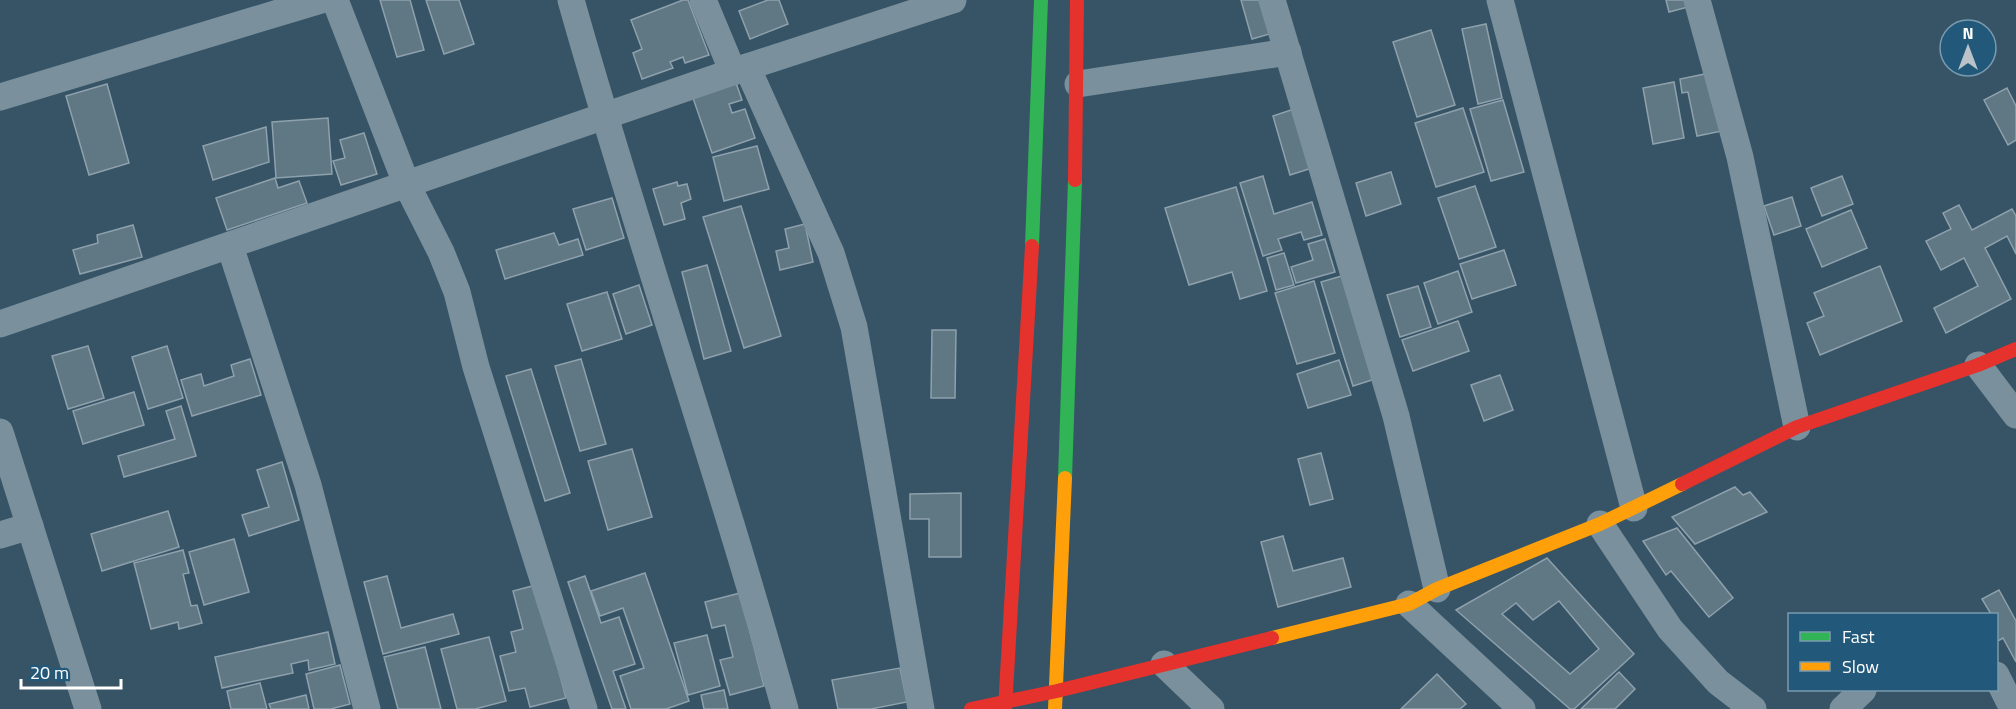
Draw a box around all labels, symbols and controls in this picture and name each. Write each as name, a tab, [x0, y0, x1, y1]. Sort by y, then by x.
north arrow	[1938, 18, 1998, 78]
text: N	[1962, 21, 1974, 45]
legend	[1788, 613, 1998, 691]
text: Fast	[1842, 623, 1875, 650]
scale bar	[21, 652, 122, 690]
text: Slow	[1842, 653, 1879, 680]
text: 20 m	[30, 659, 69, 686]

